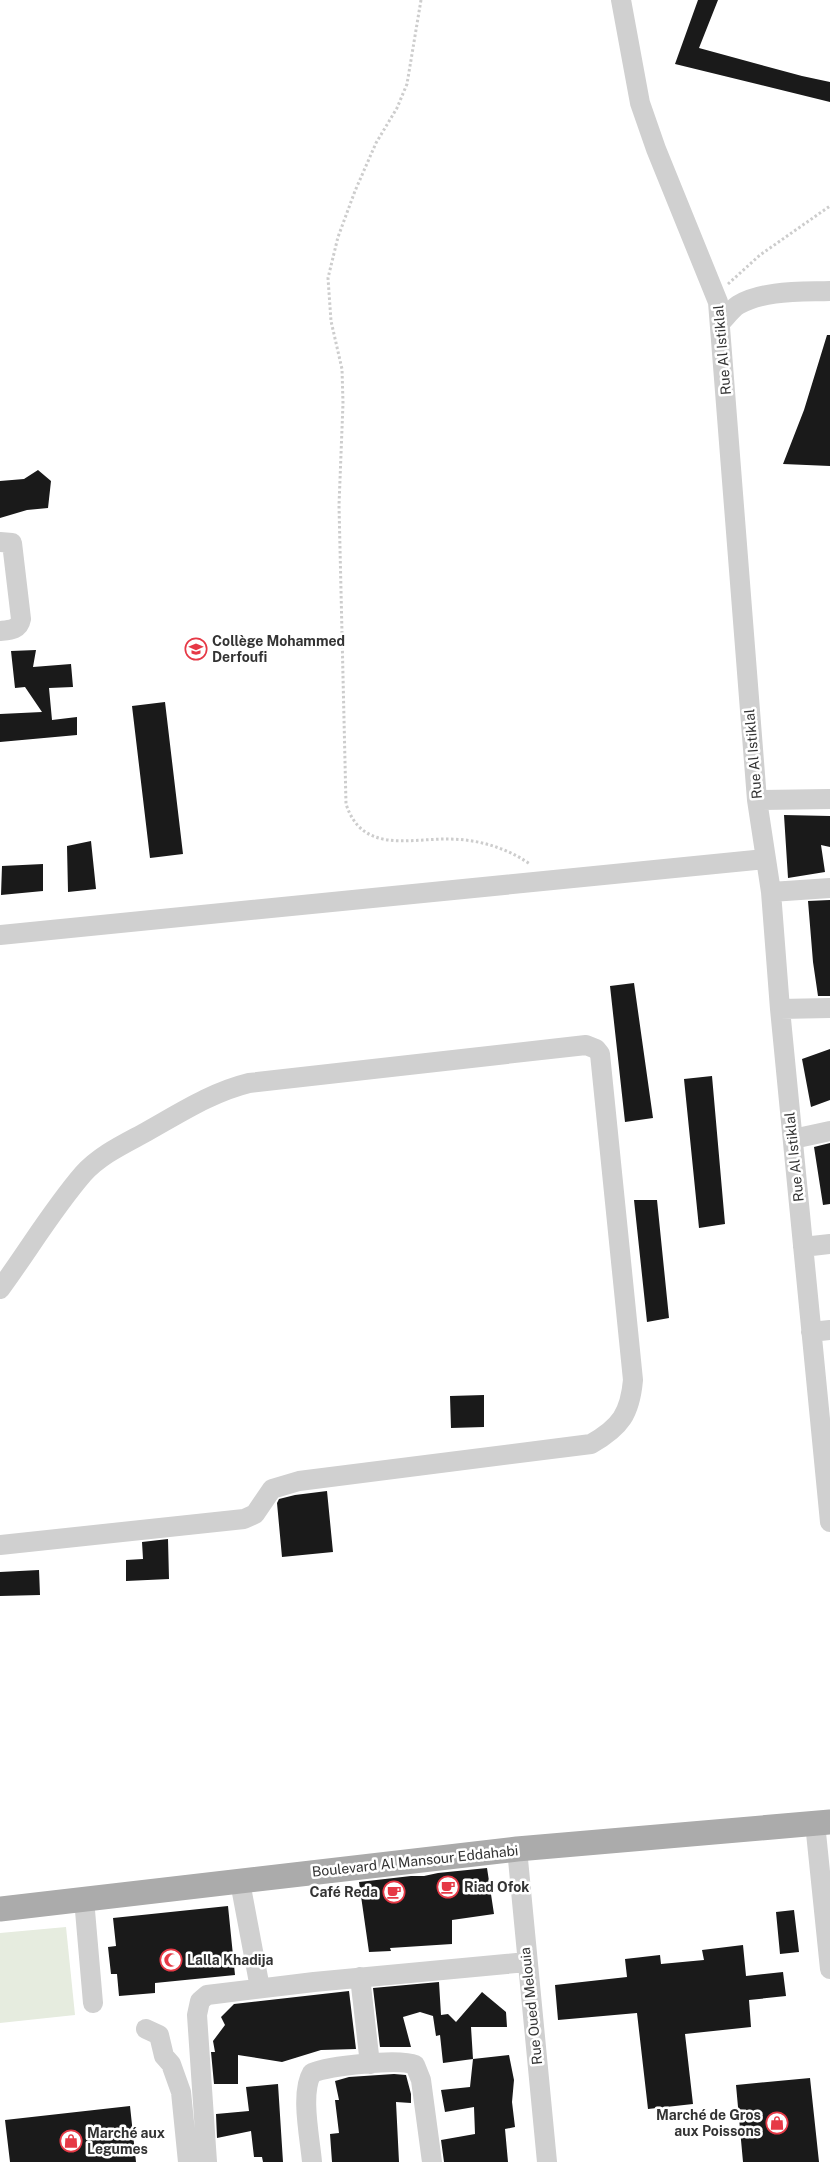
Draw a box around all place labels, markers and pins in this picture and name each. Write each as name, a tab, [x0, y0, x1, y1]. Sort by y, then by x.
place label: Collège Mohammed Derfoufi	[212, 633, 345, 665]
school or university icon: Collège Mohammed Derfoufi	[184, 637, 208, 661]
cafe icon: Riad Ofok	[436, 1875, 460, 1899]
place label: Riad Ofok	[464, 1879, 529, 1895]
cafe icon: Café Reda	[382, 1880, 406, 1904]
place label: Café Reda	[310, 1884, 378, 1900]
mosque icon: Lalla Khadija	[159, 1948, 183, 1972]
place label: Lalla Khadija	[187, 1952, 273, 1968]
place label: Marché de Gros aux Poissons	[656, 2107, 761, 2139]
shop icon: Marché de Gros aux Poissons	[765, 2111, 789, 2135]
place label: Marché aux Legumes	[87, 2125, 165, 2157]
shop icon: Marché aux Legumes	[59, 2129, 83, 2153]

